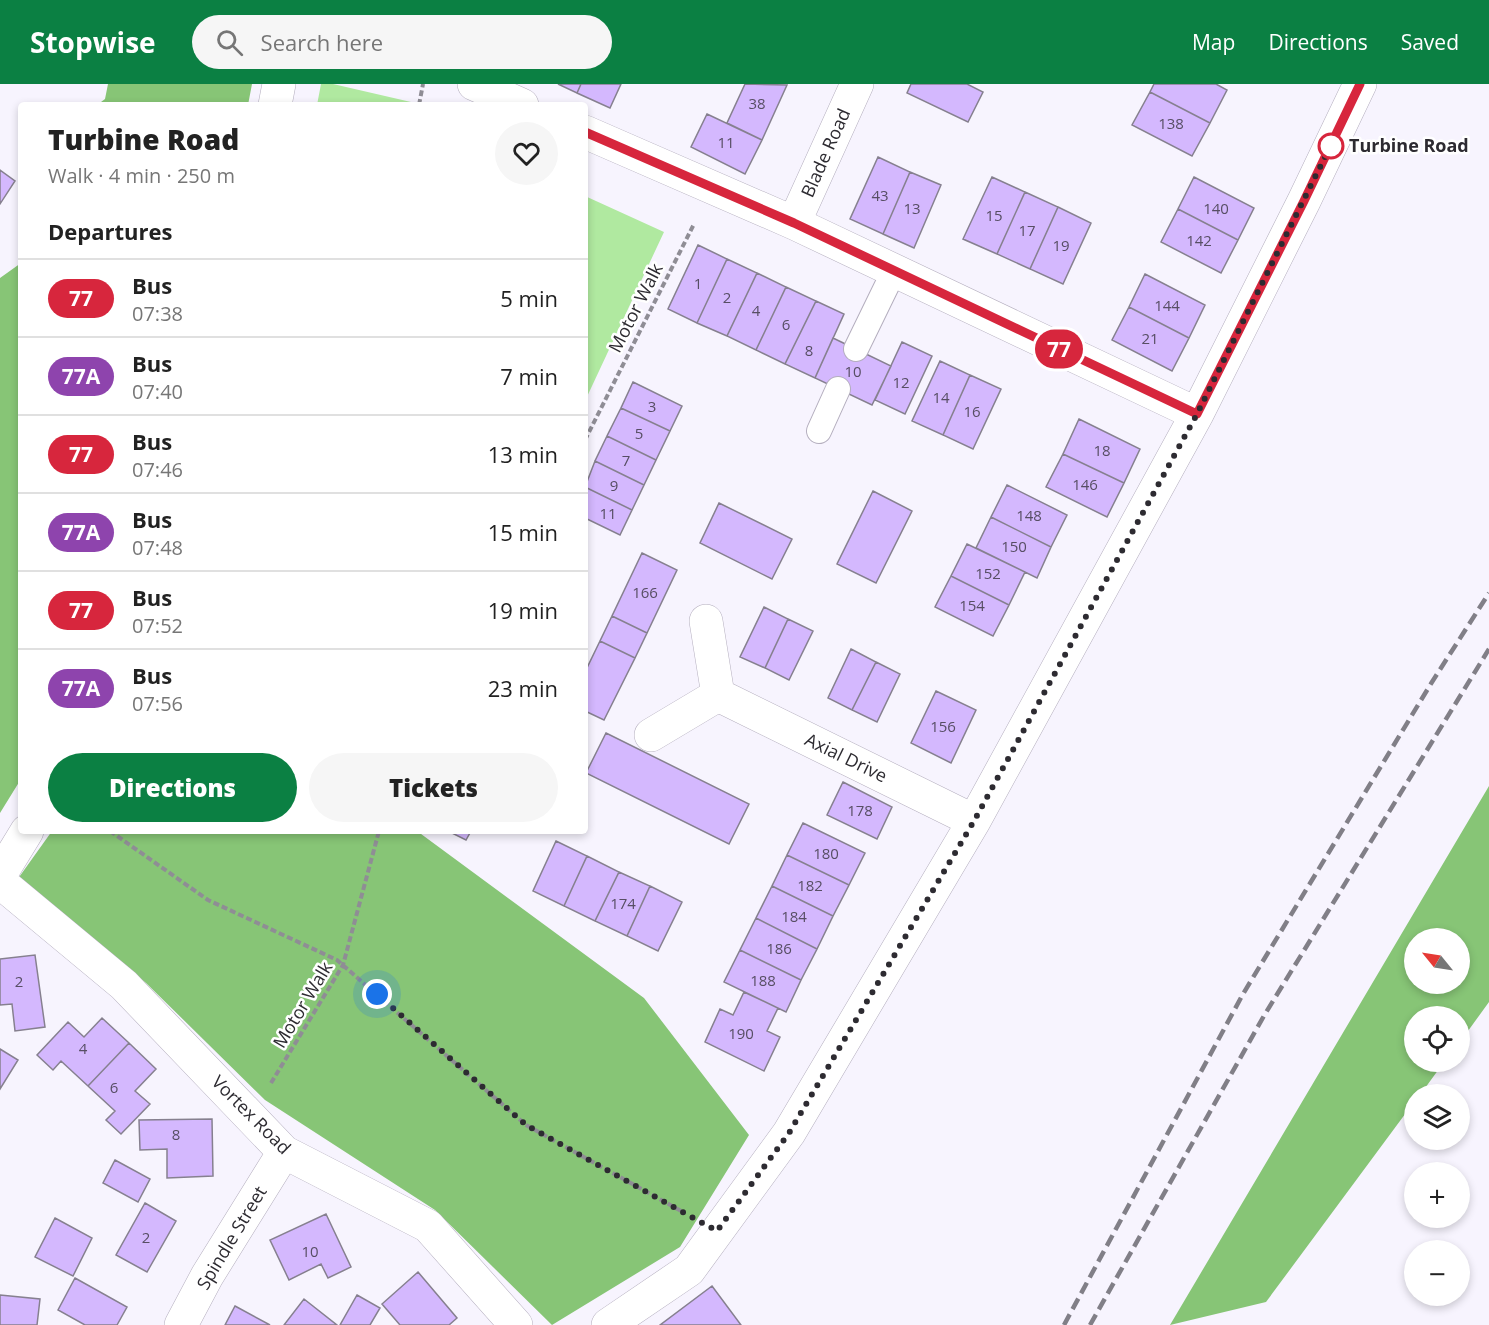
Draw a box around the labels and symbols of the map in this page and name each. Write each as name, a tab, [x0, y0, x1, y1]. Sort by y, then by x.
house number: 38	[748, 93, 766, 113]
street label: Blade Road	[795, 104, 855, 201]
house number: 138	[1158, 113, 1184, 133]
house number: 11	[717, 132, 735, 152]
marker: Turbine Road	[1318, 133, 1344, 159]
place label: Turbine Road	[1349, 133, 1469, 157]
house number: 43	[871, 185, 889, 205]
house number: 13	[903, 198, 921, 218]
house number: 140	[1203, 198, 1229, 218]
house number: 15	[985, 205, 1003, 225]
house number: 17	[1018, 220, 1036, 240]
house number: 142	[1186, 230, 1212, 250]
house number: 19	[1052, 235, 1070, 255]
street label: Motor Walk	[602, 258, 668, 356]
house number: 1	[694, 273, 702, 293]
house number: 2	[723, 287, 731, 307]
house number: 144	[1154, 295, 1180, 315]
house number: 4	[752, 300, 761, 320]
house number: 6	[782, 314, 790, 334]
house number: 21	[1141, 328, 1159, 348]
line badge: 77	[1032, 330, 1086, 368]
house number: 8	[805, 340, 813, 360]
house number: 10	[844, 361, 862, 381]
house number: 12	[892, 372, 910, 392]
house number: 14	[932, 387, 950, 407]
house number: 3	[648, 396, 656, 416]
house number: 16	[963, 401, 981, 421]
house number: 5	[635, 423, 643, 443]
house number: 18	[1093, 440, 1111, 460]
house number: 7	[622, 450, 630, 470]
house number: 146	[1072, 474, 1098, 494]
house number: 9	[610, 475, 618, 495]
house number: 11	[599, 503, 617, 523]
house number: 148	[1016, 505, 1042, 525]
house number: 150	[1001, 536, 1027, 556]
house number: 152	[975, 563, 1001, 583]
house number: 166	[632, 582, 658, 602]
house number: 154	[959, 595, 985, 615]
house number: 156	[930, 716, 956, 736]
street label: Axial Drive	[801, 727, 892, 787]
house number: 178	[847, 800, 873, 820]
house number: 180	[813, 843, 839, 863]
house number: 182	[797, 875, 823, 895]
house number: 174	[610, 893, 636, 913]
house number: 184	[781, 906, 807, 926]
north arrow	[1404, 928, 1470, 994]
house number: 186	[766, 938, 792, 958]
street label: Motor Walk	[267, 956, 338, 1052]
house number: 188	[750, 970, 776, 990]
house number: 2	[15, 971, 23, 991]
your location	[362, 979, 392, 1009]
house number: 190	[728, 1023, 754, 1043]
house number: 4	[79, 1038, 88, 1058]
street label: Vortex Road	[207, 1070, 296, 1159]
house number: 6	[110, 1077, 118, 1097]
house number: 8	[172, 1124, 180, 1144]
street label: Spindle Street	[191, 1181, 272, 1294]
house number: 2	[142, 1227, 150, 1247]
house number: 10	[301, 1241, 319, 1261]

